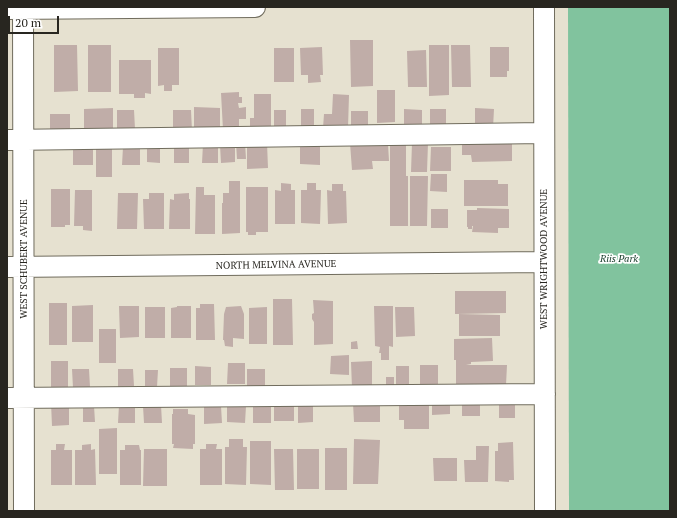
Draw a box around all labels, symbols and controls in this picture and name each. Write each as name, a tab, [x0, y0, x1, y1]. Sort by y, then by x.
scale bar	[10, 8, 61, 34]
text: 20 m	[15, 15, 41, 30]
street label: WEST WRIGHTWOOD AVENUE	[538, 189, 550, 329]
street label: WEST SCHUBERT AVENUE	[18, 199, 30, 319]
park label: Riis Park	[600, 253, 638, 265]
street label: NORTH MELVINA AVENUE	[216, 258, 336, 272]

